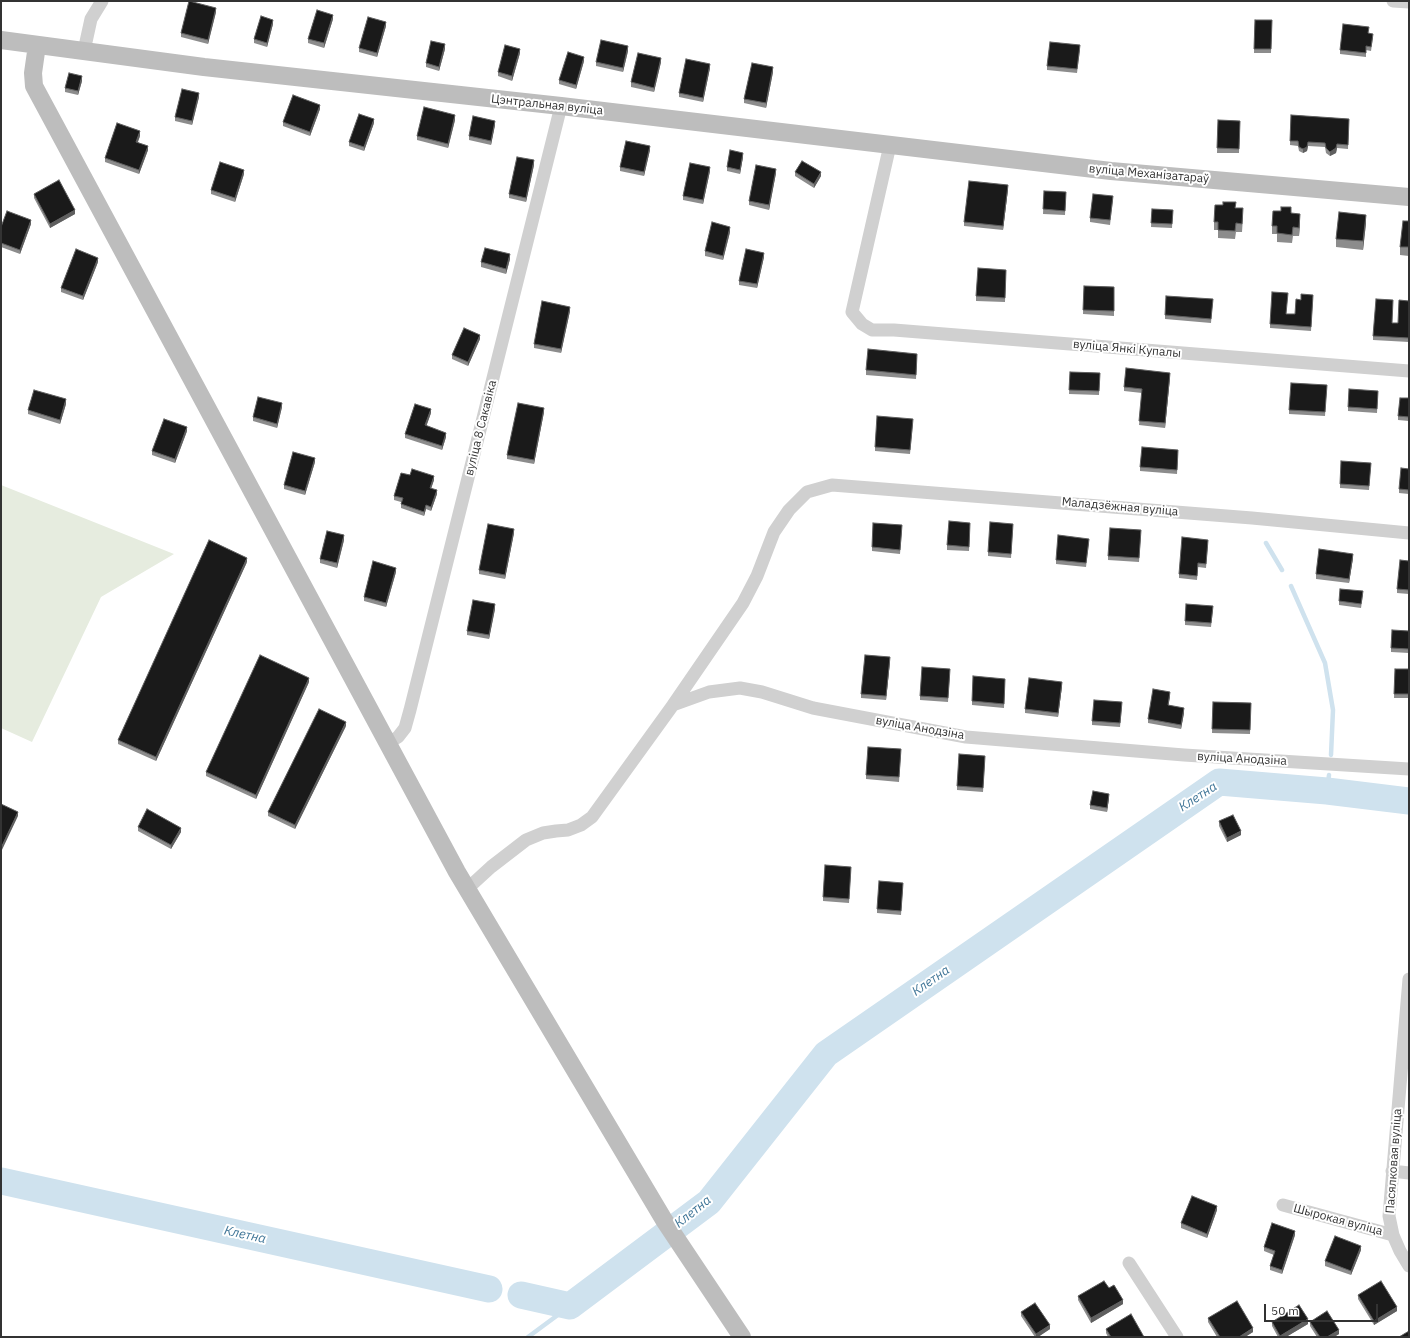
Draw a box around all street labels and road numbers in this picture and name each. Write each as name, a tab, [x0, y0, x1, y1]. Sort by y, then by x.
street label: Цэнтральная вуліца	[490, 92, 604, 118]
street label: вуліца Механізатараў	[1088, 162, 1210, 186]
street label: вуліца Янкі Купалы	[1072, 337, 1182, 361]
street label: вуліца 8 Сакавіка	[462, 379, 500, 477]
street label: Маладзёжная вуліца	[1061, 495, 1179, 519]
street label: вуліца Анодзіна	[875, 713, 965, 743]
street label: вуліца Анодзіна	[1197, 749, 1287, 769]
street label: Пасялковая вуліца	[1383, 1108, 1405, 1214]
street label: Шырокая вуліца	[1292, 1201, 1384, 1239]

